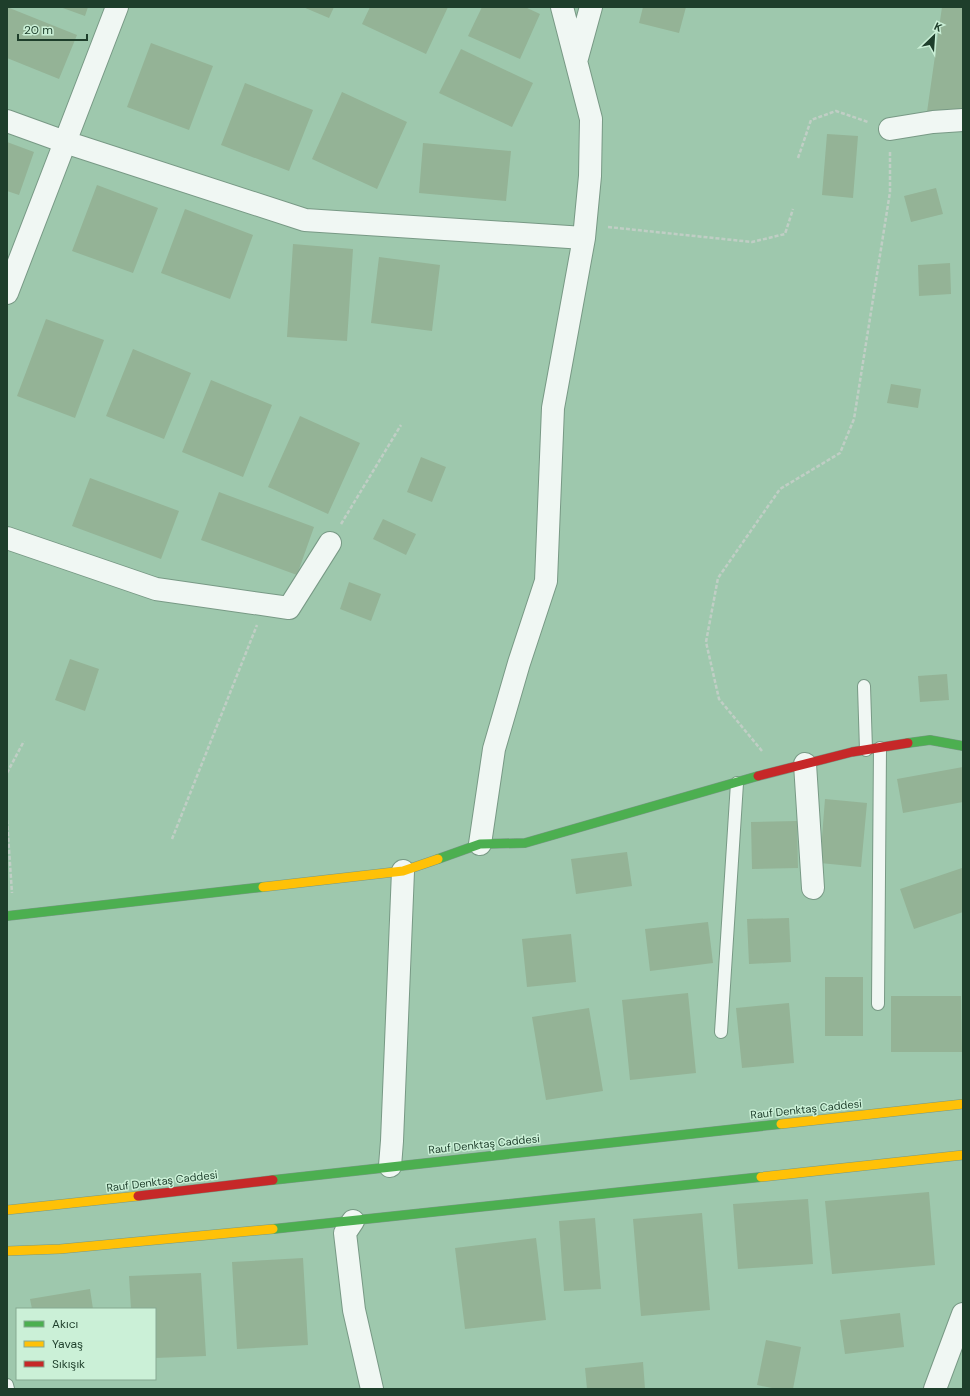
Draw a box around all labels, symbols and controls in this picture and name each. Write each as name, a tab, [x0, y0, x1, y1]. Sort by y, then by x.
scale bar	[18, 16, 87, 42]
north arrow	[914, 16, 954, 56]
text: K	[932, 19, 944, 35]
text: 20 m	[24, 22, 53, 38]
street label: Rauf Denktaş Caddesi	[750, 1096, 862, 1122]
street label: Rauf Denktaş Caddesi	[428, 1131, 540, 1157]
street label: Rauf Denktaş Caddesi	[106, 1167, 218, 1195]
legend	[16, 1308, 156, 1380]
text: Akıcı	[52, 1316, 78, 1332]
text: Yavaş	[52, 1336, 83, 1352]
text: Sıkışık	[52, 1356, 85, 1372]

